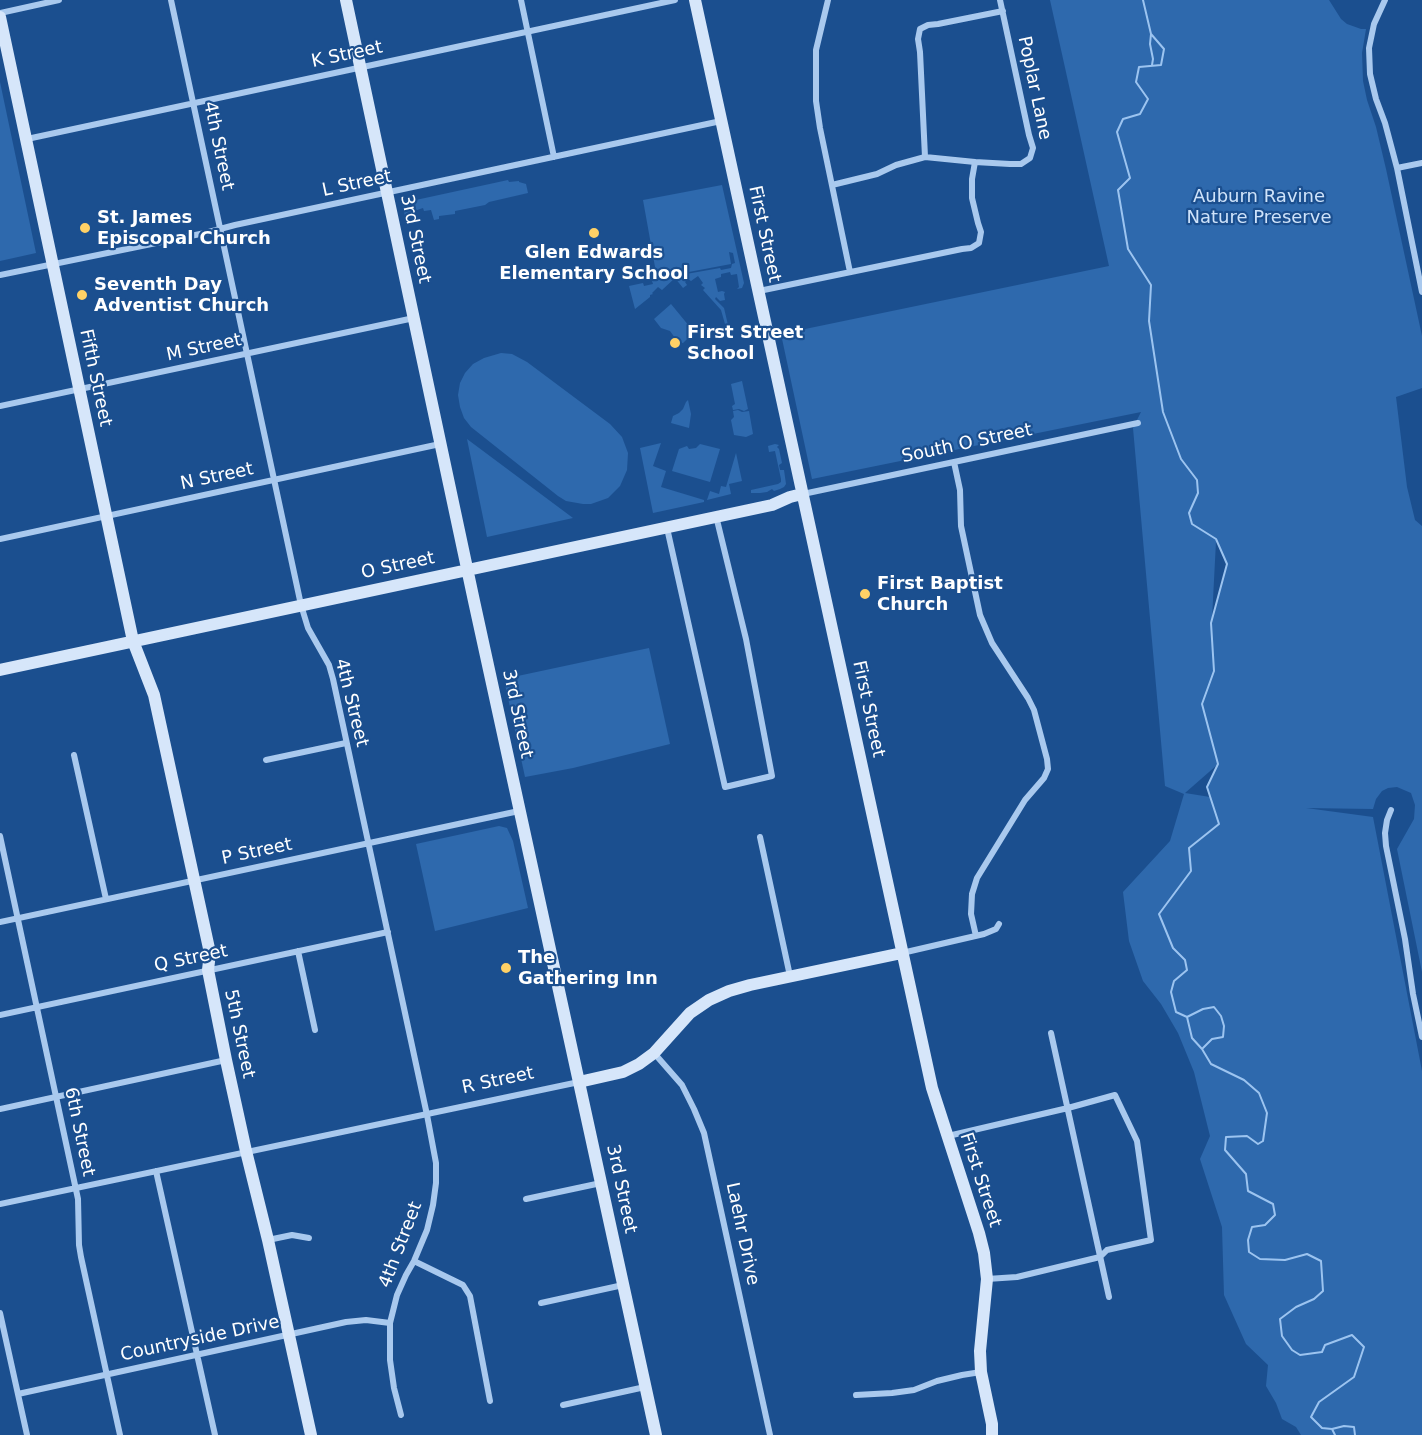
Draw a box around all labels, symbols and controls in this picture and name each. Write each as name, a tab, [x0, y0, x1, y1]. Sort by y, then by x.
street label: Poplar Lane	[1012, 34, 1056, 142]
street label: K Street	[309, 37, 385, 73]
street label: 4th Street	[198, 100, 238, 192]
street label: L Street	[320, 166, 394, 202]
street label: First Street	[743, 184, 785, 284]
park label: Auburn Ravine Nature Preserve	[1187, 186, 1331, 228]
street label: 3rd Street	[395, 193, 435, 285]
place label: St. James Episcopal Church	[97, 207, 271, 250]
marker: St. James Episcopal Church	[78, 221, 92, 235]
marker: Glen Edwards Elementary School	[587, 226, 601, 240]
place label: Glen Edwards Elementary School	[499, 242, 689, 284]
place label: Seventh Day Adventist Church	[94, 274, 269, 316]
marker: Seventh Day Adventist Church	[75, 288, 89, 302]
place label: First Street School	[687, 322, 803, 364]
street label: Fifth Street	[74, 327, 116, 429]
street label: M Street	[165, 330, 243, 366]
marker: First Street School	[668, 336, 682, 350]
street label: South O Street	[900, 420, 1034, 468]
street label: N Street	[179, 459, 255, 495]
street label: O Street	[359, 548, 437, 584]
place label: First Baptist Church	[877, 573, 1003, 616]
marker: First Baptist Church	[858, 587, 872, 601]
street label: 4th Street	[330, 657, 372, 749]
street label: First Street	[847, 659, 889, 759]
street label: 3rd Street	[497, 668, 537, 760]
street label: P Street	[220, 834, 294, 870]
street label: Q Street	[152, 941, 230, 977]
place label: The Gathering Inn	[518, 947, 658, 990]
marker: The Gathering Inn	[499, 961, 513, 975]
street label: 5th Street	[219, 988, 259, 1080]
street label: R Street	[460, 1063, 536, 1099]
street label: 6th Street	[59, 1086, 99, 1178]
street label: First Street	[955, 1130, 1005, 1230]
street label: 3rd Street	[601, 1143, 641, 1235]
street label: Laehr Drive	[721, 1181, 763, 1287]
street label: 4th Street	[375, 1199, 427, 1291]
street label: Countryside Drive	[118, 1312, 282, 1366]

